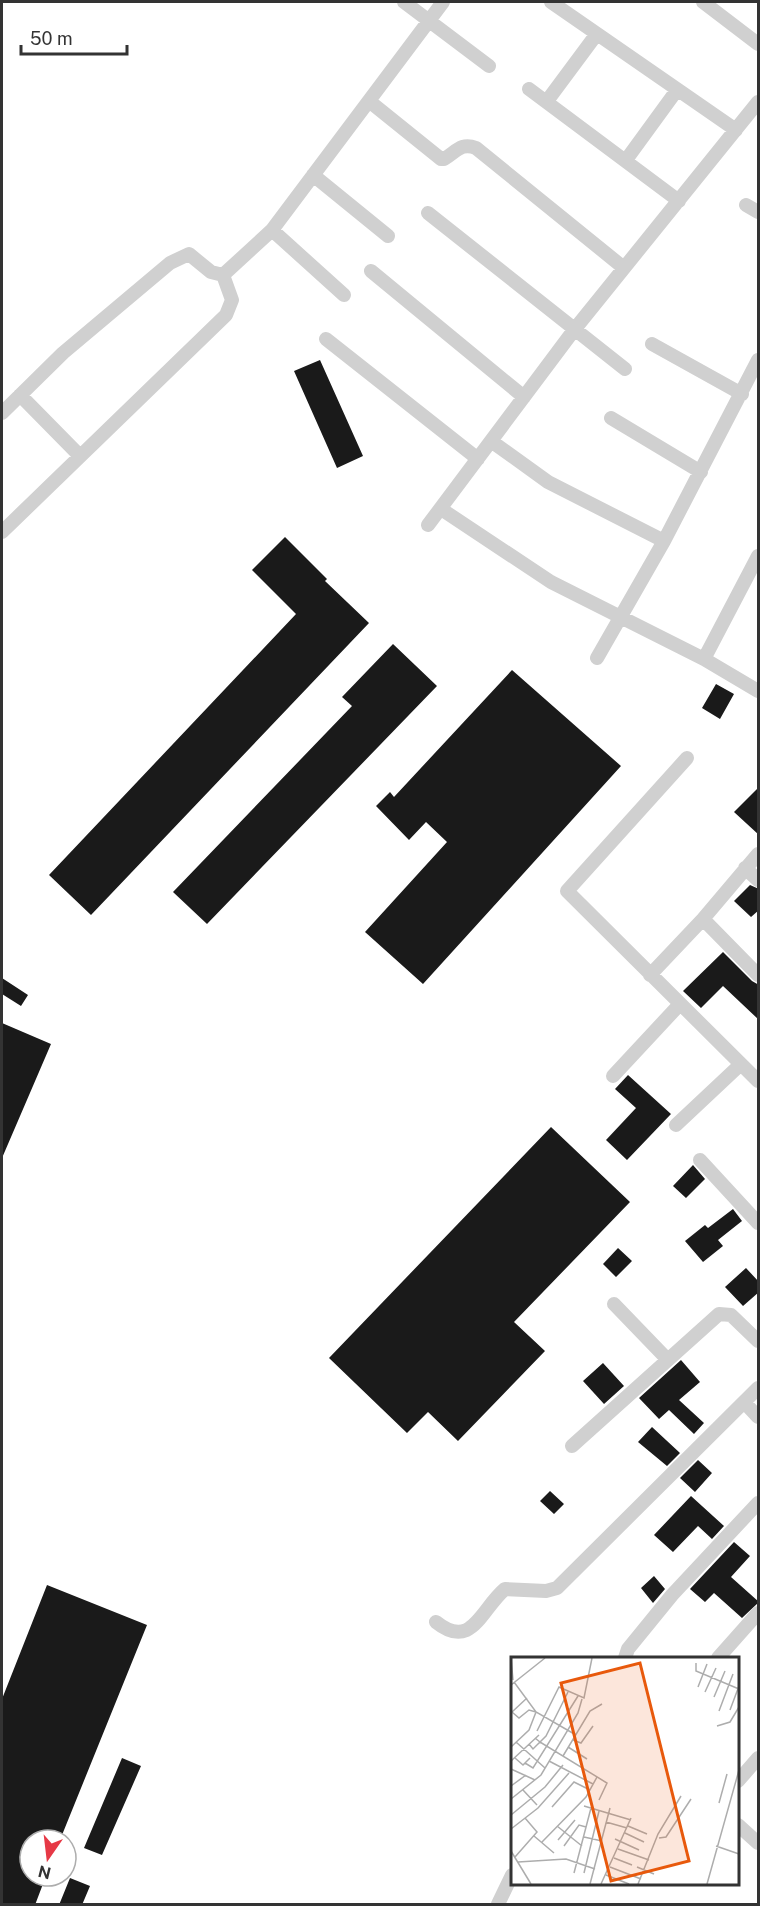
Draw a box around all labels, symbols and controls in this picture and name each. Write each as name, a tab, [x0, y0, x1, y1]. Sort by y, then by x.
scale bar	[21, 18, 128, 56]
text: 50 m	[30, 28, 73, 49]
inset map	[511, 1657, 739, 1885]
north arrow	[18, 1828, 78, 1888]
text: N	[36, 1861, 53, 1883]

